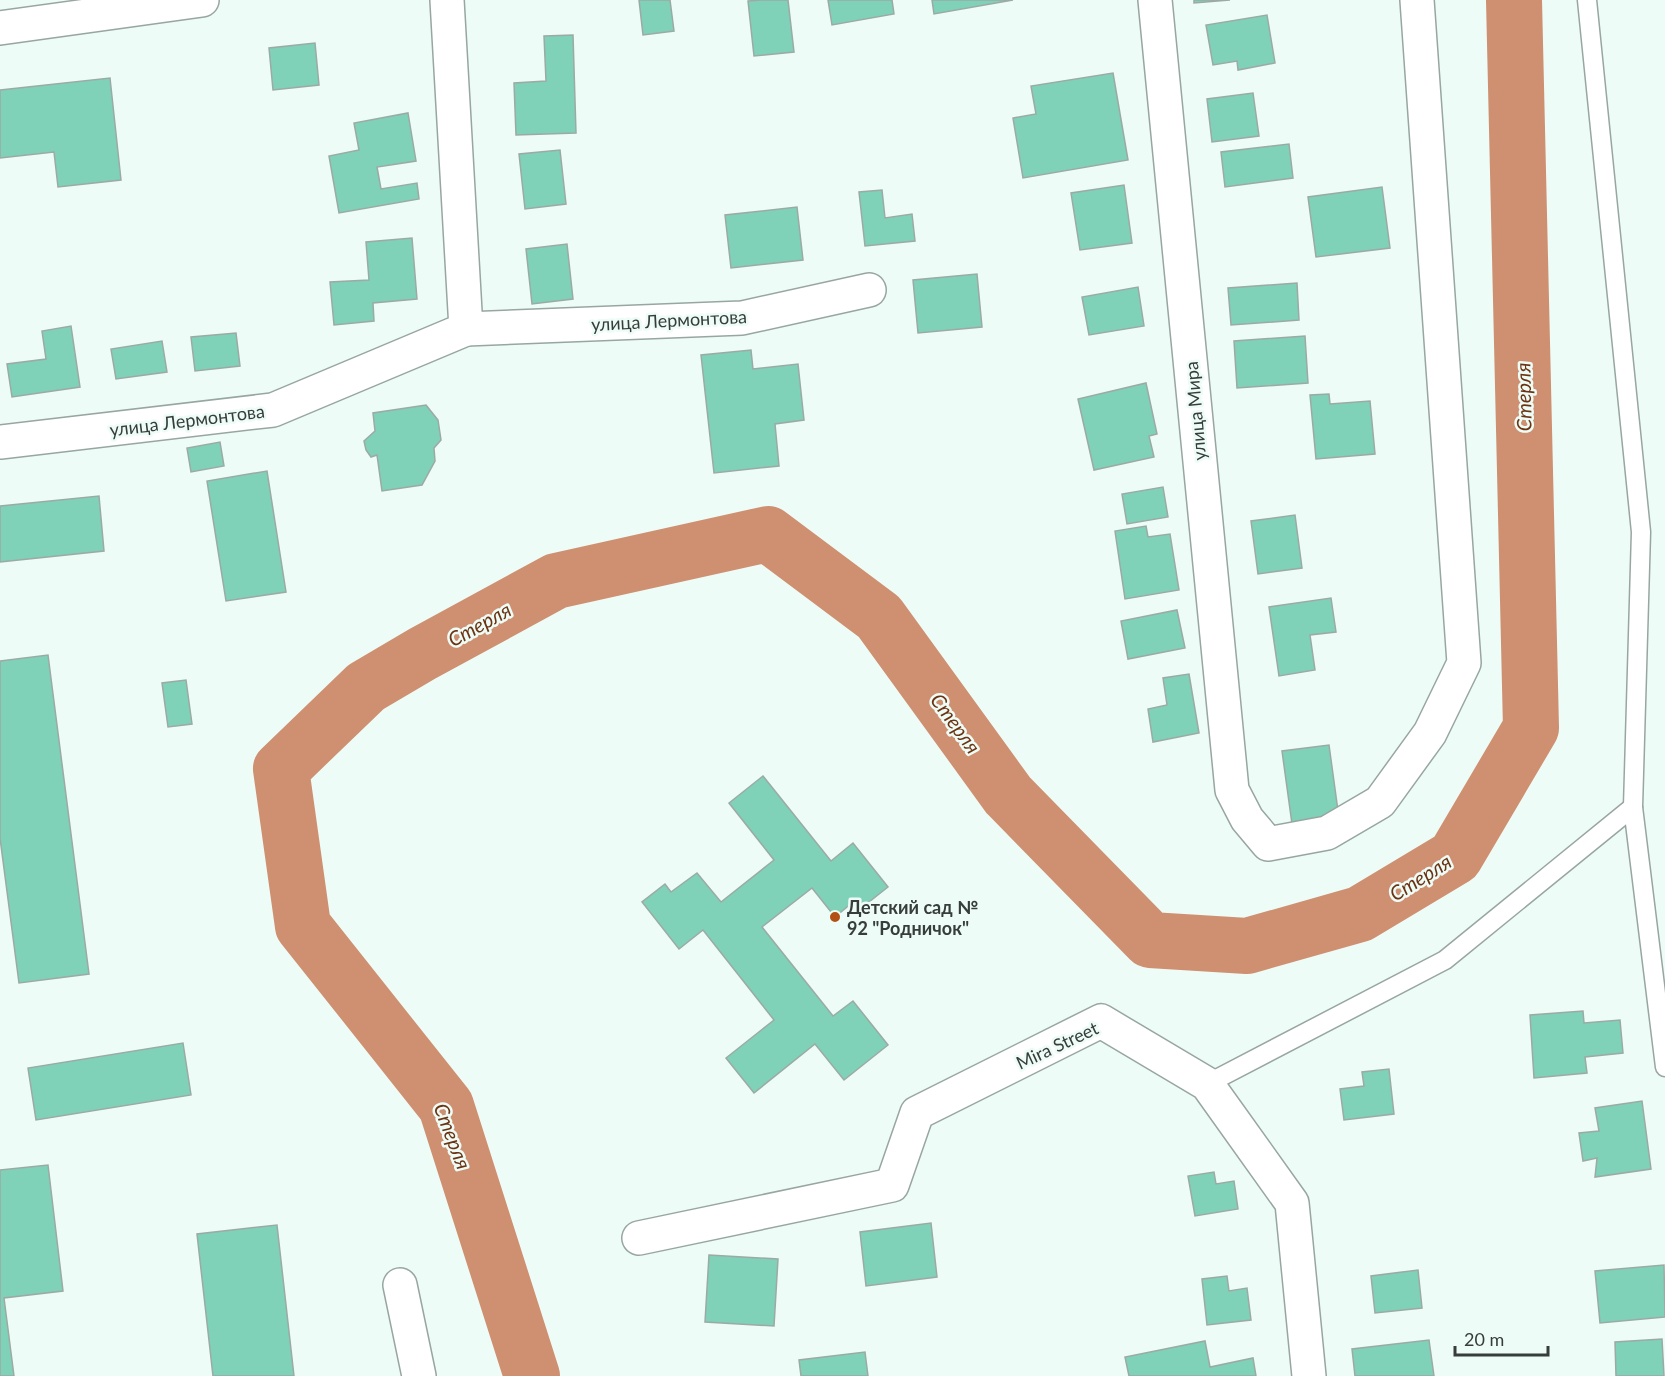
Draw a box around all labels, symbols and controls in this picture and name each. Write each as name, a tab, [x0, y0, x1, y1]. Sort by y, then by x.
street label: улица Лермонтова	[591, 305, 747, 335]
street label: улица Мира	[1180, 360, 1210, 462]
water label: Стерля	[1510, 362, 1536, 432]
street label: улица Лермонтова	[108, 400, 266, 440]
water label: Стерля	[443, 597, 515, 651]
water label: Стерля	[926, 688, 986, 758]
water label: Стерля	[1385, 849, 1455, 905]
place label: Детский сад № 92 "Родничок"	[847, 896, 978, 939]
marker: Детский сад № 92 "Родничок"	[828, 910, 842, 924]
street label: Mira Street	[1012, 1016, 1102, 1074]
water label: Стерля	[430, 1100, 476, 1172]
scale bar	[1455, 1319, 1548, 1357]
text: 20 m	[1464, 1328, 1504, 1350]

